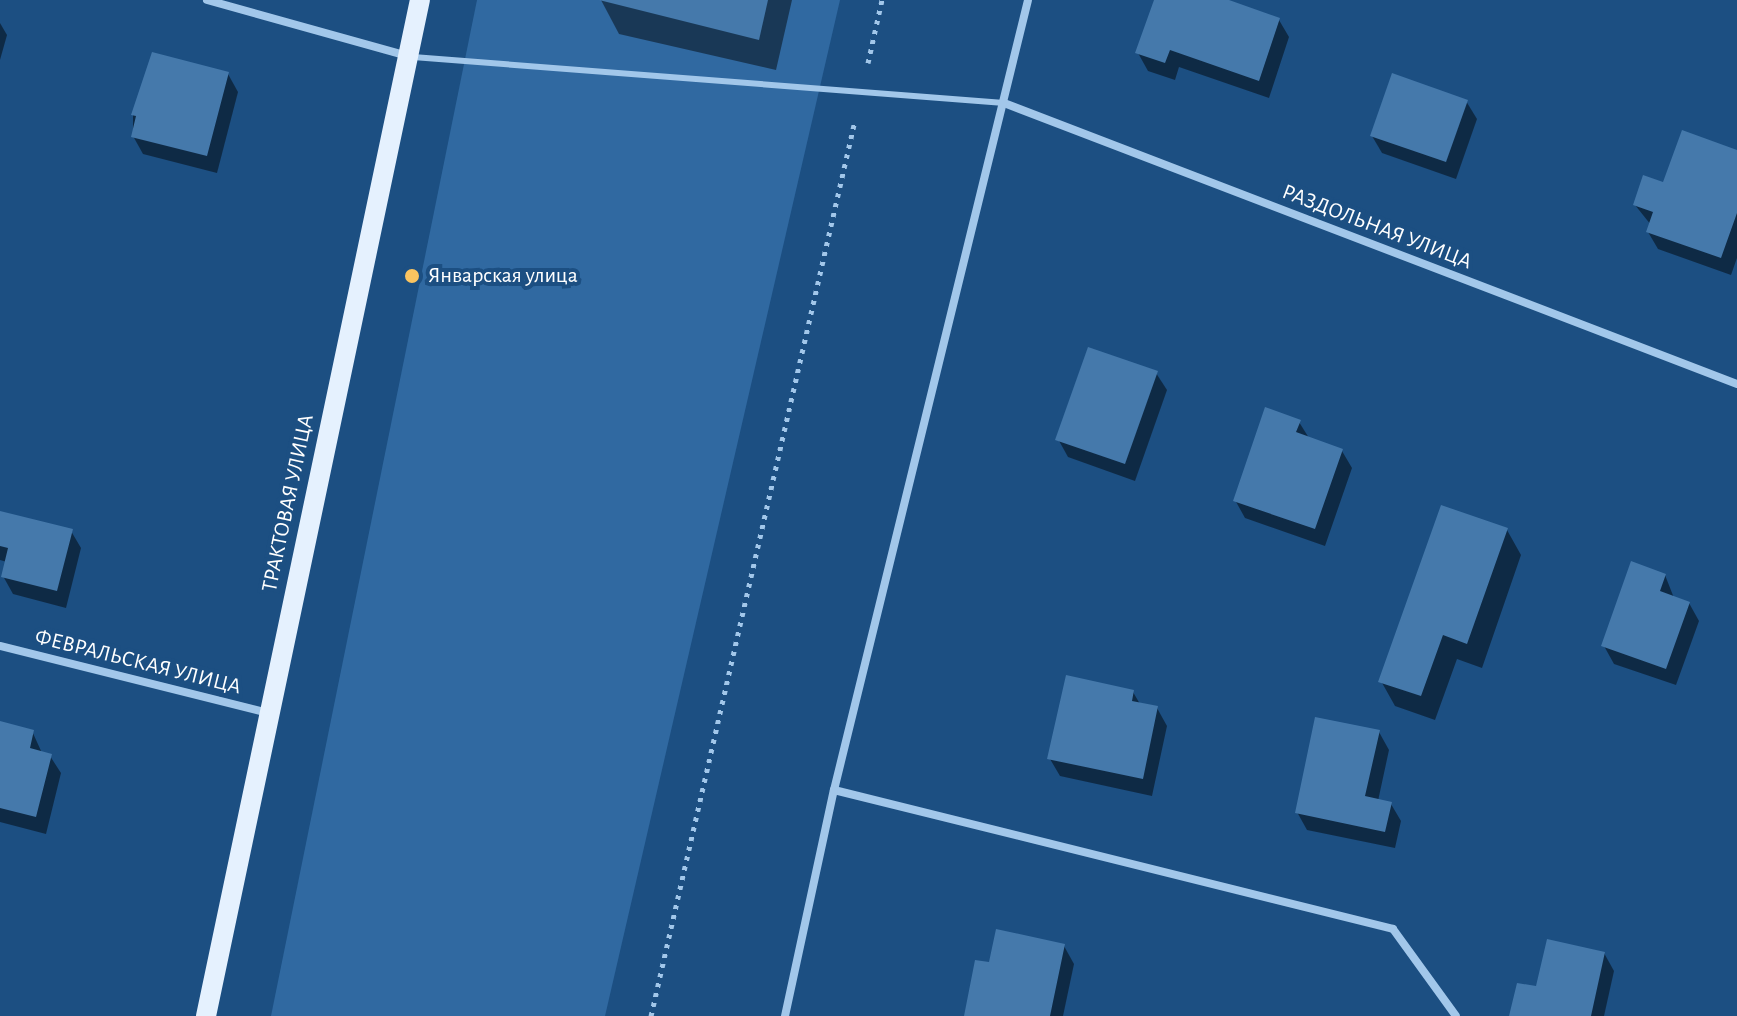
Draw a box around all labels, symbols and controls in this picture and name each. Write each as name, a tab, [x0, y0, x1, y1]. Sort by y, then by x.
street label: РАЗДОЛЬНАЯ УЛИЦА	[1278, 179, 1476, 275]
place label: Январская улица	[428, 263, 578, 289]
marker: Январская улица	[403, 267, 421, 285]
street label: ТРАКТОВАЯ УЛИЦА	[256, 412, 320, 594]
street label: ФЕВРАЛЬСКАЯ УЛИЦА	[32, 624, 244, 700]

